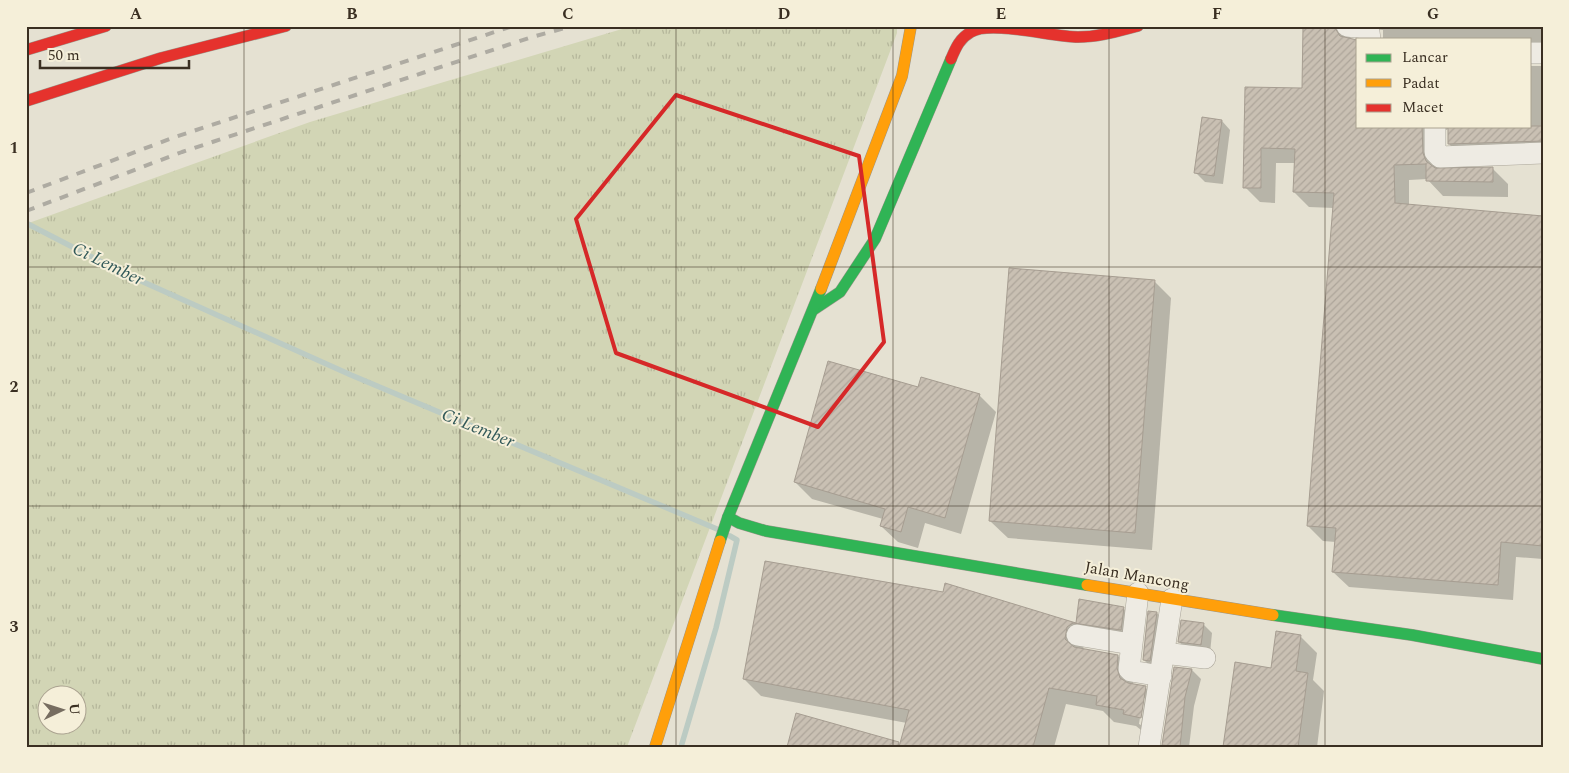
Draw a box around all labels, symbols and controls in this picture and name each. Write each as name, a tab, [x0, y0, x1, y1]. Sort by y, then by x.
text: A	[130, 2, 143, 26]
text: B	[346, 2, 358, 26]
text: C	[562, 2, 574, 26]
text: D	[778, 2, 791, 26]
text: E	[996, 2, 1006, 26]
text: F	[1212, 2, 1222, 26]
text: G	[1427, 2, 1439, 26]
scale bar	[40, 38, 189, 70]
legend	[1356, 38, 1532, 128]
text: 50 m	[48, 44, 80, 67]
text: Lancar	[1402, 46, 1448, 69]
text: Padat	[1402, 72, 1440, 95]
text: Macet	[1402, 96, 1443, 119]
text: 1	[10, 136, 18, 160]
water label: Ci Lember	[68, 235, 149, 293]
text: 2	[10, 375, 19, 399]
water label: Ci Lember	[437, 401, 519, 455]
street label: Jalan Mancong	[1083, 555, 1191, 597]
text: 3	[10, 615, 19, 639]
north arrow	[38, 686, 88, 736]
text: U	[64, 703, 85, 716]

